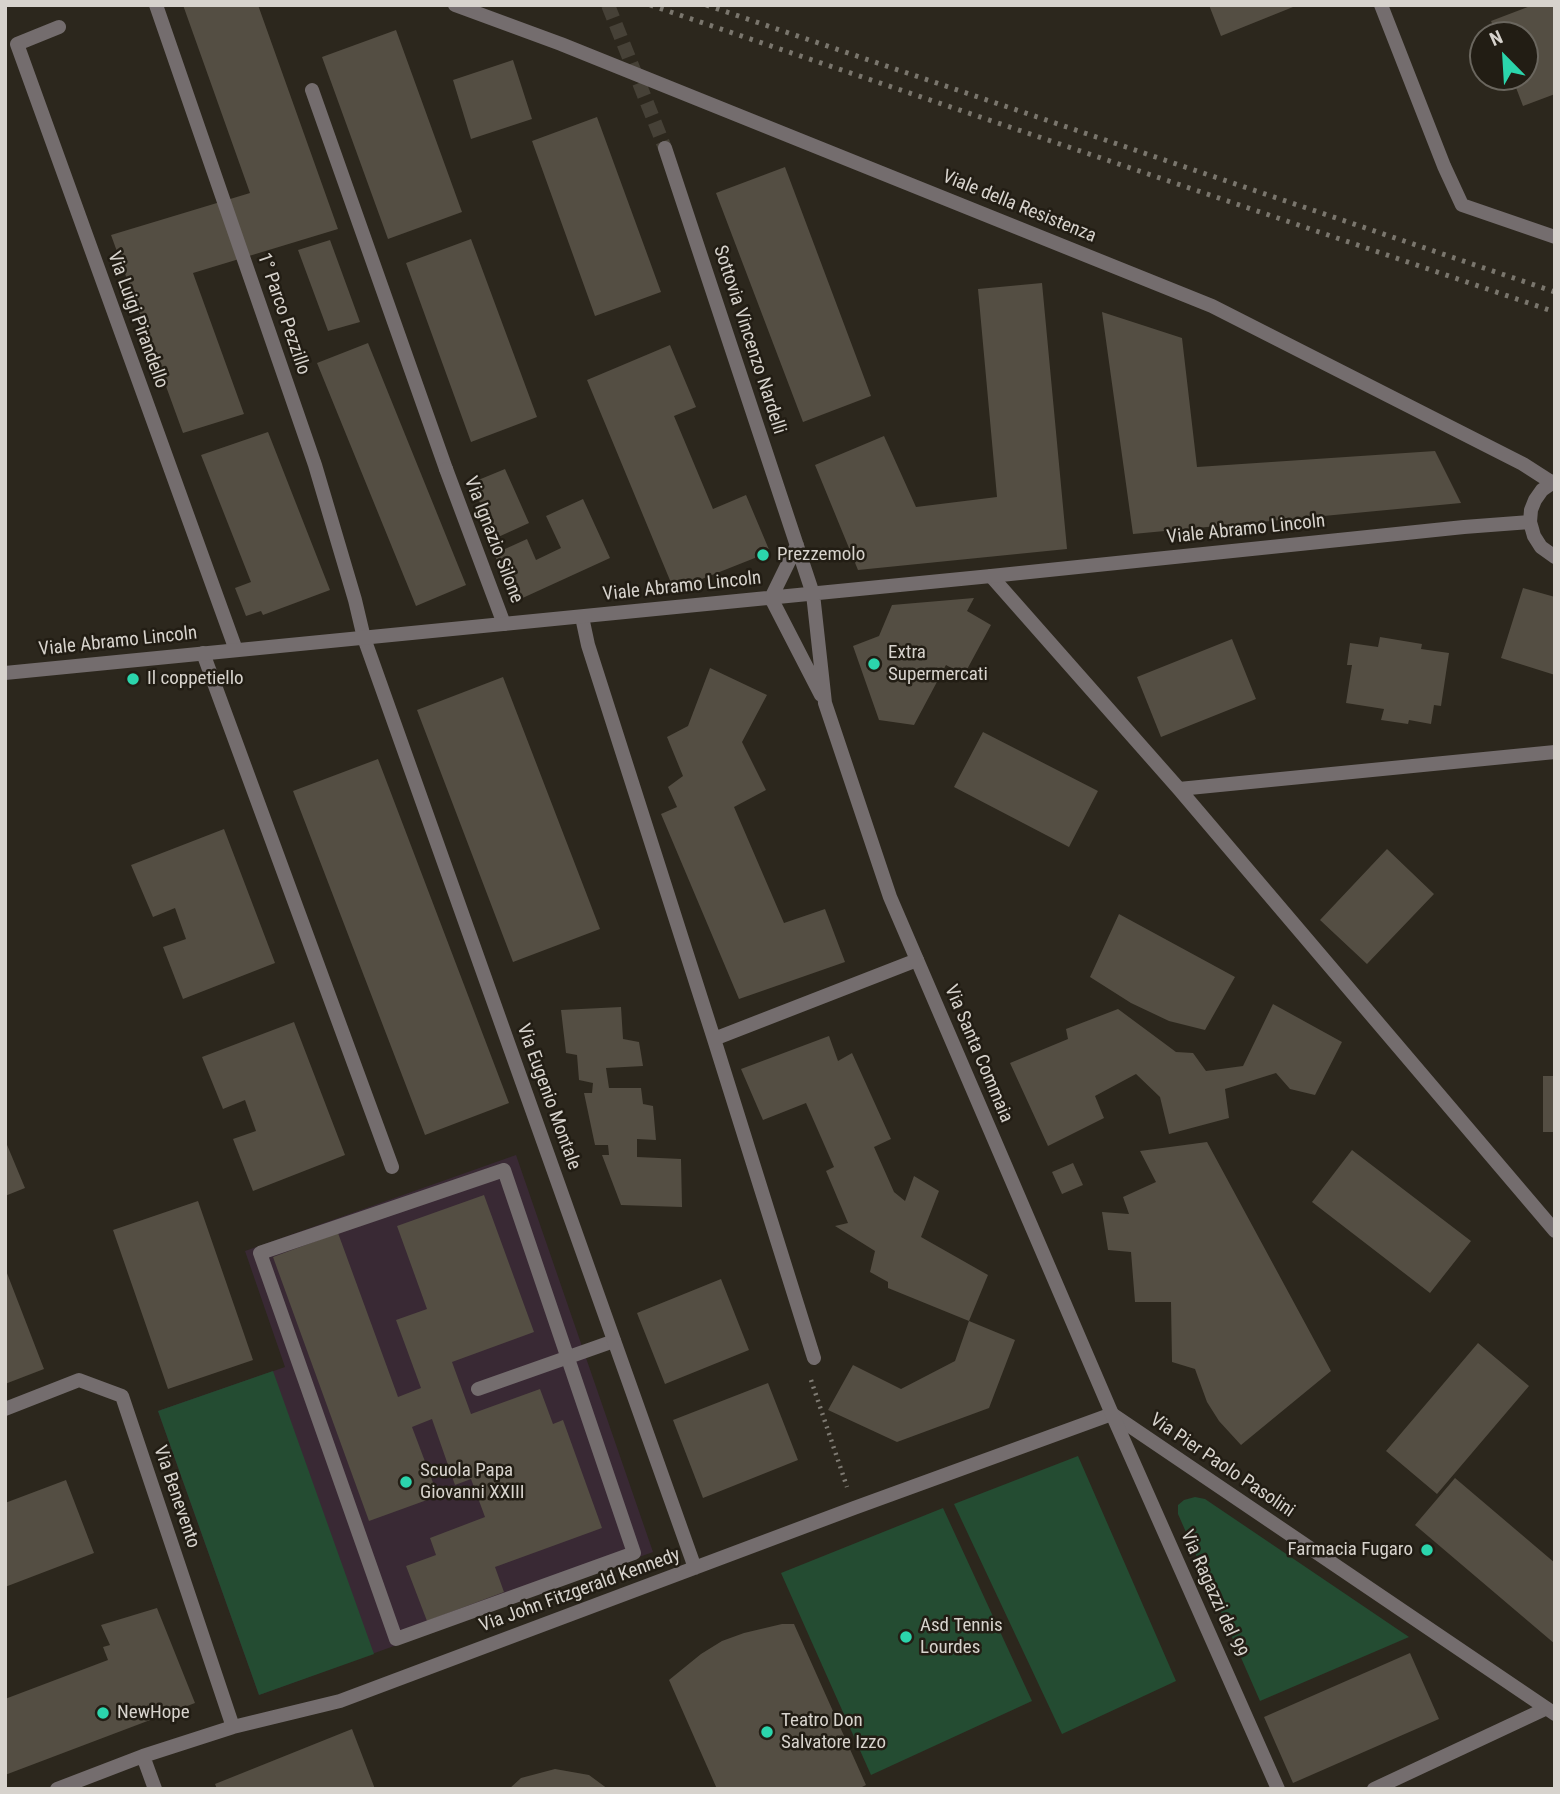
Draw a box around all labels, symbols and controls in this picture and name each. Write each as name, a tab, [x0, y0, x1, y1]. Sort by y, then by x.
north arrow	[1469, 21, 1539, 91]
text: N	[1486, 25, 1506, 51]
street label: Viale della Resistenza	[939, 166, 1099, 248]
street label: Sottovia Vincenzo Nardelli	[708, 243, 790, 437]
street label: Via Luigi Pirandello	[102, 248, 172, 392]
street label: 1° Parco Pezzillo	[252, 250, 314, 378]
street label: Via Ignazio Silone	[458, 473, 528, 607]
street label: Viale Abramo Lincoln	[1166, 510, 1326, 550]
place label: Prezzemolo	[777, 544, 865, 566]
marker: Prezzemolo	[755, 547, 771, 563]
street label: Viale Abramo Lincoln	[602, 567, 762, 607]
street label: Viale Abramo Lincoln	[38, 622, 198, 662]
place label: Extra Supermercati	[888, 642, 988, 686]
marker: Extra Supermercati	[866, 656, 882, 672]
place label: Il coppetiello	[147, 668, 244, 690]
marker: Il coppetiello	[125, 671, 141, 687]
street label: Via Santa Commaia	[939, 982, 1017, 1126]
street label: Via Eugenio Montale	[511, 1021, 585, 1173]
street label: Via Pier Paolo Pasolini	[1145, 1409, 1299, 1523]
street label: Via Benevento	[148, 1443, 204, 1551]
place label: Scuola Papa Giovanni XXIII	[420, 1460, 524, 1504]
marker: Scuola Papa Giovanni XXIII	[398, 1474, 414, 1490]
street label: Via Ragazzi del 99	[1175, 1527, 1251, 1661]
place label: Farmacia Fugaro	[1288, 1539, 1413, 1561]
marker: Farmacia Fugaro	[1419, 1542, 1435, 1558]
street label: Via John Fitzgerald Kennedy	[477, 1544, 683, 1638]
place label: Asd Tennis Lourdes	[920, 1615, 1003, 1659]
marker: Asd Tennis Lourdes	[898, 1629, 914, 1645]
place label: NewHope	[117, 1702, 190, 1724]
marker: NewHope	[95, 1705, 111, 1721]
place label: Teatro Don Salvatore Izzo	[781, 1710, 886, 1754]
marker: Teatro Don Salvatore Izzo	[759, 1724, 775, 1740]

